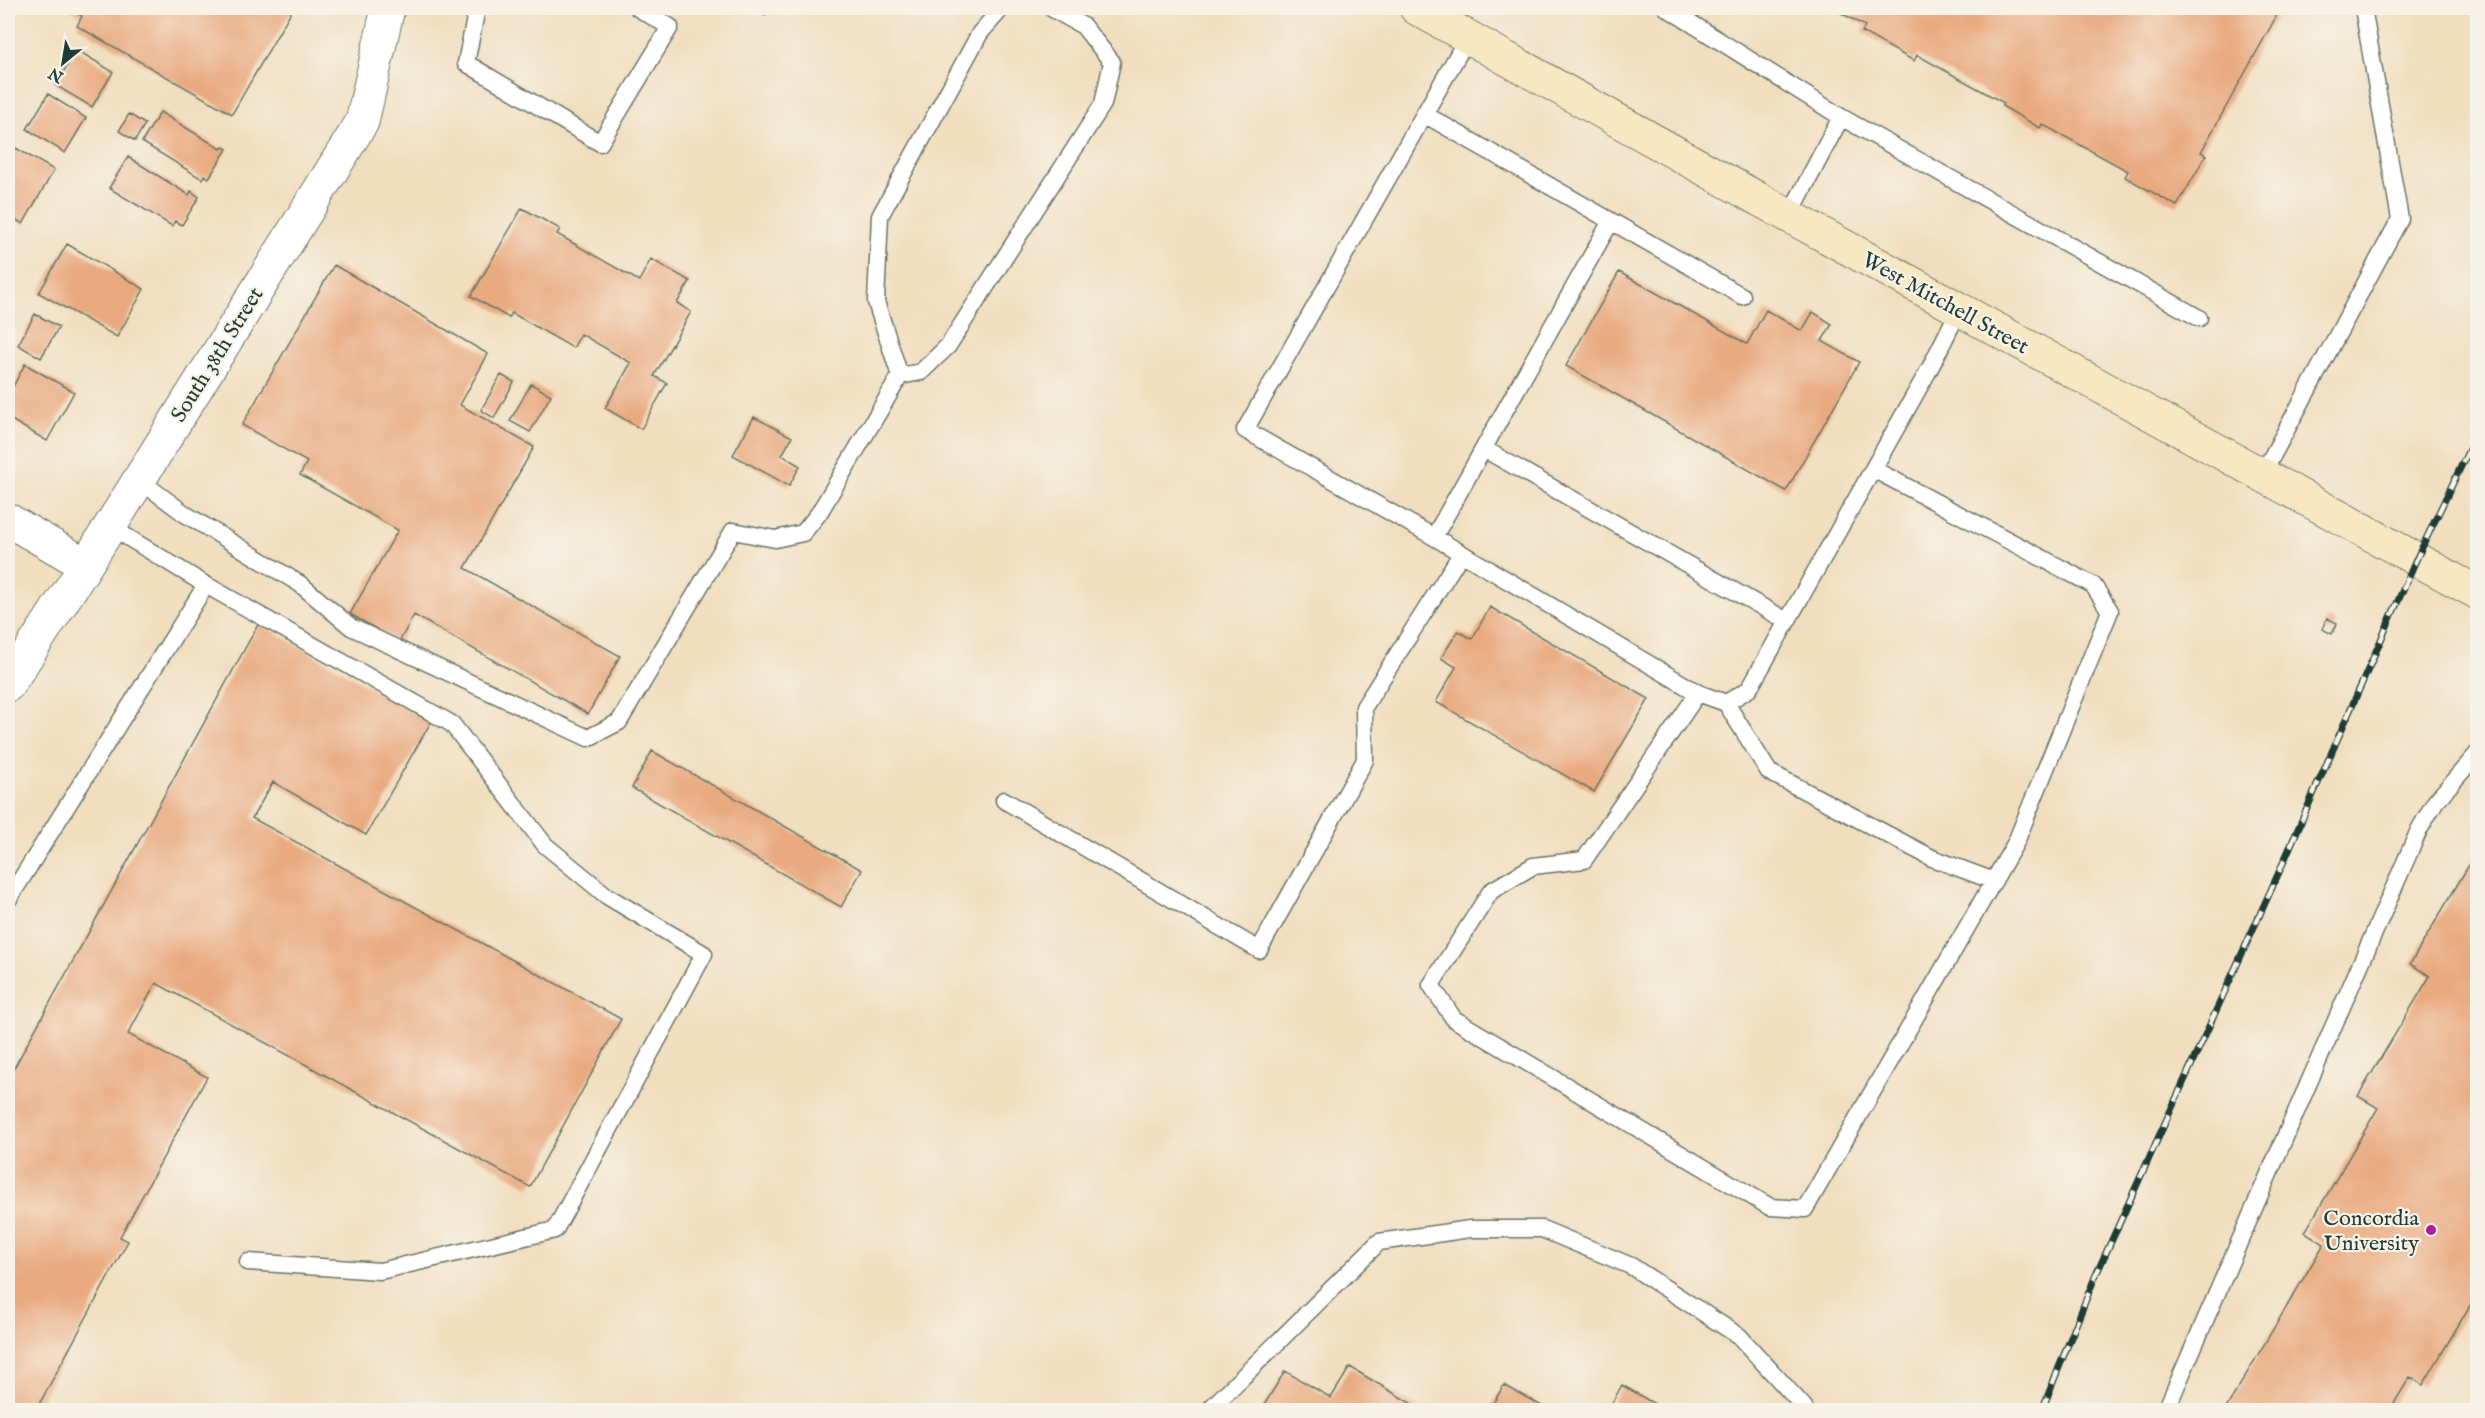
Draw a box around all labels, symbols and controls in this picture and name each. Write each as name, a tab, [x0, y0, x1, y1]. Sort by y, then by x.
north arrow	[33, 33, 93, 93]
text: N	[45, 62, 68, 87]
street label: West Mitchell Street	[1857, 246, 2034, 361]
street label: South 38th Street	[165, 282, 271, 428]
place label: Concordia University	[2323, 1205, 2419, 1258]
marker: Concordia University	[2424, 1223, 2438, 1237]

